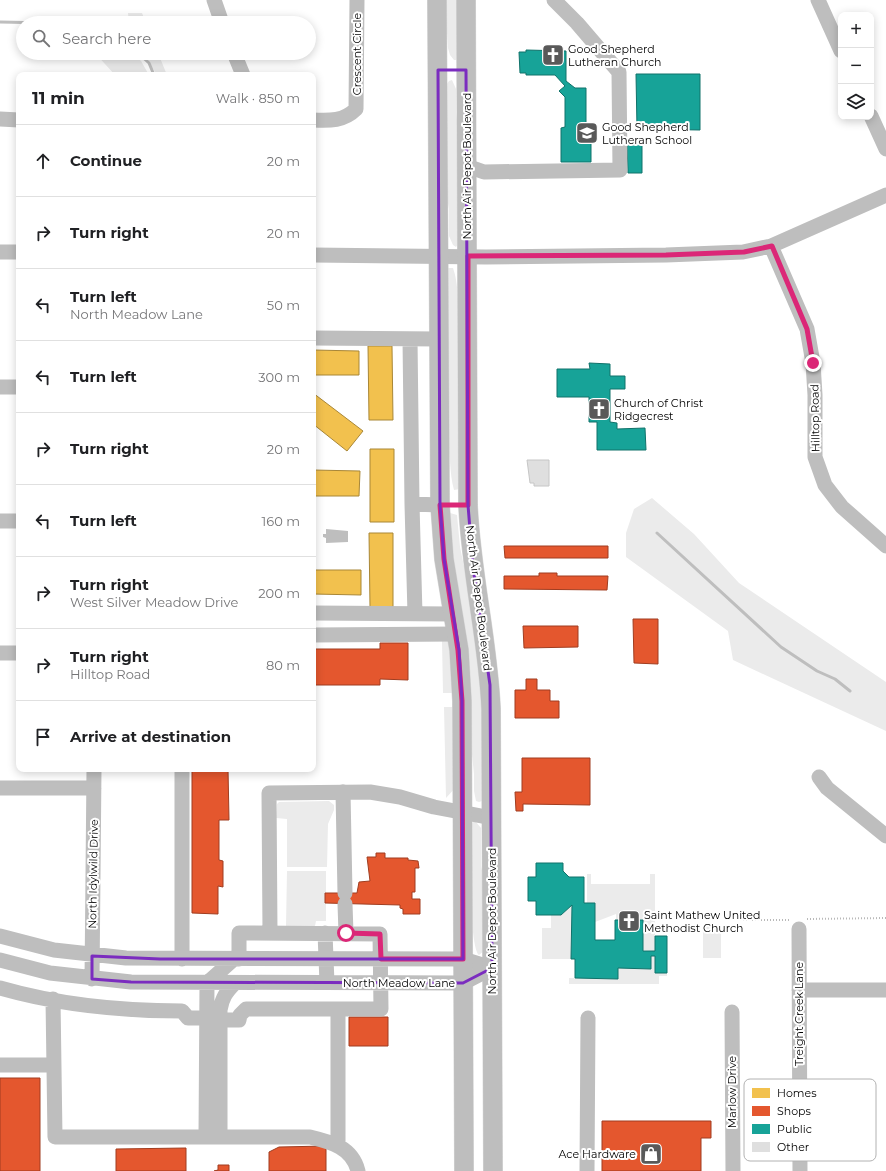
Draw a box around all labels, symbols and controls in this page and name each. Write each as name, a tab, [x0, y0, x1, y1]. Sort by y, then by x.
street label: Crescent Circle	[350, 12, 364, 95]
map controls	[838, 12, 874, 120]
button: +	[838, 12, 874, 48]
search box	[16, 16, 316, 60]
icon: search	[30, 27, 52, 49]
text: Search here	[62, 29, 151, 48]
church icon: Good Shepherd Lutheran Church	[540, 42, 566, 68]
place label: Good Shepherd Lutheran Church	[568, 42, 662, 69]
button: −	[838, 48, 874, 84]
button: layers	[838, 84, 874, 120]
text: 11 min	[32, 88, 85, 108]
text: Walk · 850 m	[216, 90, 300, 106]
street label: North Air Depot Boulevard	[460, 93, 474, 239]
school or university icon: Good Shepherd Lutheran School	[574, 120, 600, 146]
place label: Good Shepherd Lutheran School	[602, 120, 692, 147]
icon: ahead	[32, 150, 54, 172]
text: Continue	[70, 151, 142, 170]
text: 20 m	[267, 153, 300, 169]
icon: right	[32, 222, 54, 244]
text: Turn right	[70, 223, 149, 242]
text: 20 m	[267, 225, 300, 241]
text: Turn left	[70, 287, 137, 306]
icon: left	[32, 294, 54, 316]
text: 50 m	[267, 297, 300, 313]
text: North Meadow Lane	[70, 306, 203, 322]
route end	[804, 354, 822, 372]
icon: left	[32, 366, 54, 388]
text: Turn left	[70, 367, 137, 386]
text: 300 m	[258, 369, 300, 385]
street label: Hilltop Road	[807, 384, 823, 452]
church icon: Church of Christ Ridgecrest	[586, 396, 612, 422]
place label: Church of Christ Ridgecrest	[614, 396, 704, 423]
icon: right	[32, 438, 54, 460]
text: Turn right	[70, 439, 149, 458]
text: 20 m	[267, 441, 300, 457]
icon: left	[32, 510, 54, 532]
text: Turn left	[70, 511, 137, 530]
text: 160 m	[262, 513, 300, 529]
street label: North Air Depot Boulevard	[463, 524, 495, 672]
text: Turn right	[70, 575, 149, 594]
icon: right	[32, 582, 54, 604]
text: 200 m	[258, 585, 300, 601]
text: West Silver Meadow Drive	[70, 594, 238, 610]
text: Turn right	[70, 647, 149, 666]
icon: right	[32, 654, 54, 676]
text: 80 m	[266, 657, 300, 673]
text: Hilltop Road	[70, 666, 150, 682]
icon: arrive	[32, 726, 54, 748]
text: Arrive at destination	[70, 727, 231, 746]
street label: North Idylwild Drive	[85, 819, 101, 929]
street label: North Air Depot Boulevard	[485, 848, 499, 994]
church icon: Saint Mathew United Methodist Church	[616, 908, 642, 934]
place label: Saint Mathew United Methodist Church	[644, 908, 760, 935]
route start	[337, 924, 355, 942]
street label: Treight Creek Lane	[792, 962, 806, 1066]
street label: North Meadow Lane	[343, 976, 456, 990]
street label: Marlow Drive	[725, 1055, 739, 1128]
legend	[744, 1079, 876, 1161]
text: Homes	[777, 1086, 817, 1100]
text: Shops	[777, 1104, 812, 1118]
text: Public	[777, 1122, 812, 1136]
text: Other	[777, 1140, 809, 1154]
shop icon: Ace Hardware	[638, 1141, 664, 1167]
place label: Ace Hardware	[559, 1147, 636, 1161]

